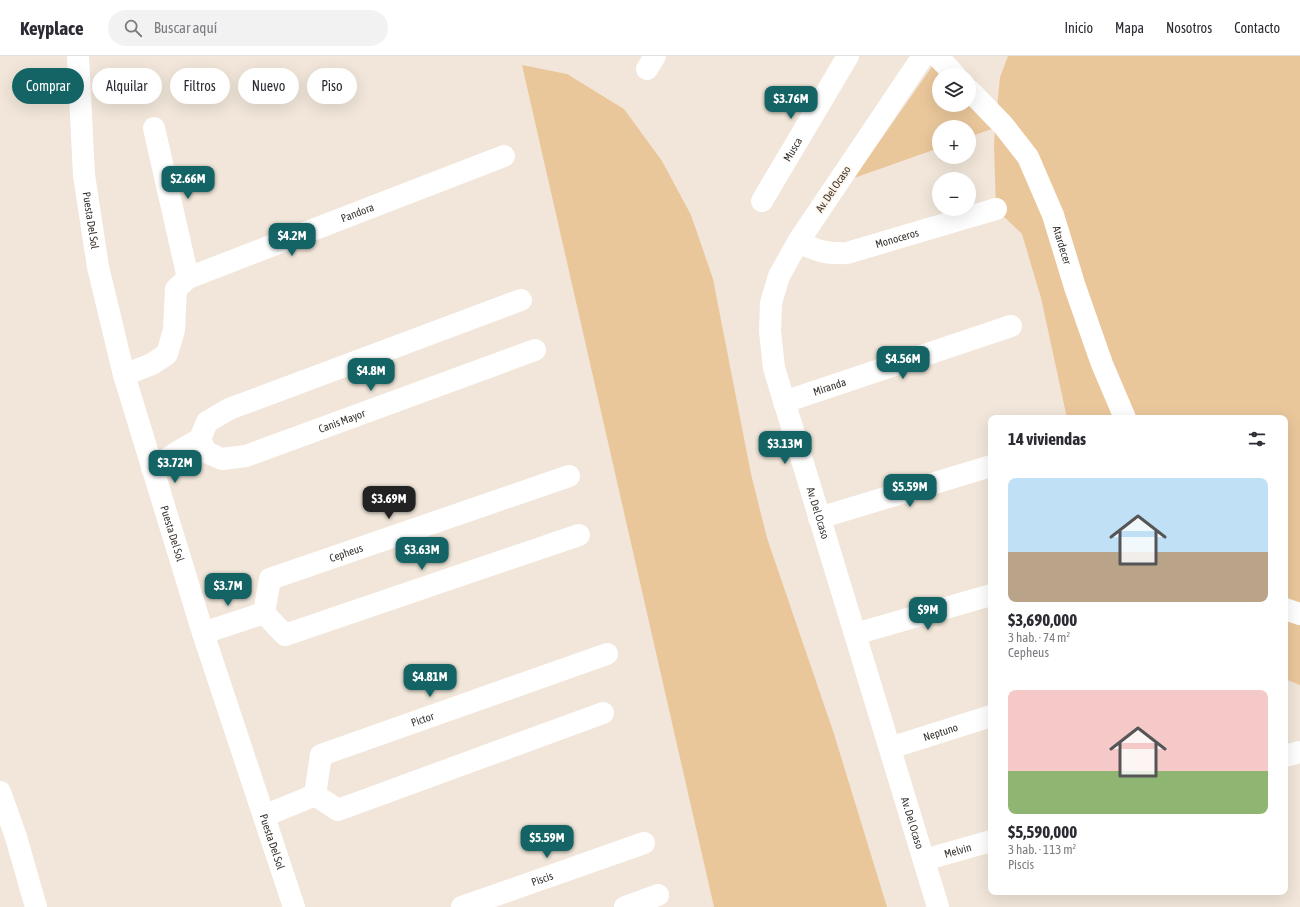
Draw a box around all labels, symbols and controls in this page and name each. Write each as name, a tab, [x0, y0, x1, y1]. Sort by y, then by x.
search box	[108, 10, 388, 46]
text: Keyplace	[20, 17, 84, 39]
icon: search	[122, 17, 144, 39]
text: Buscar aquí	[154, 19, 217, 36]
text: Inicio	[1064, 20, 1093, 36]
text: Mapa	[1115, 20, 1144, 36]
text: Nosotros	[1166, 20, 1212, 36]
text: Contacto	[1234, 20, 1280, 36]
chip: Comprar	[12, 68, 84, 104]
chip: Alquilar	[92, 68, 162, 104]
chip: Filtros	[170, 68, 230, 104]
chip: Nuevo	[238, 68, 299, 104]
chip: Piso	[307, 68, 357, 104]
map controls	[932, 68, 976, 216]
button: layers	[932, 68, 976, 112]
pin: $3.76M	[758, 86, 824, 120]
text: $3.76M	[774, 91, 808, 106]
button: +	[932, 120, 976, 164]
street label: Musca	[781, 135, 804, 164]
street label: Av. Del Ocaso	[813, 164, 853, 214]
pin: $2.66M	[155, 166, 221, 200]
text: $2.66M	[171, 171, 205, 186]
button: −	[932, 172, 976, 216]
street label: Puesta Del Sol	[81, 191, 101, 250]
street label: Pandora	[339, 201, 375, 224]
pin: $4.2M	[264, 223, 320, 257]
street label: Atardecer	[1051, 224, 1074, 266]
street label: Monoceros	[874, 226, 920, 250]
text: $4.2M	[278, 228, 306, 243]
pin: $4.56M	[870, 346, 936, 380]
text: $4.56M	[886, 351, 920, 366]
pin: $4.8M	[343, 358, 399, 392]
text: $4.8M	[357, 363, 385, 378]
street label: Miranda	[812, 376, 847, 398]
street label: Canis Mayor	[317, 407, 367, 435]
icon: filters	[1246, 428, 1268, 450]
text: 14 viviendas	[1008, 429, 1086, 449]
pin: $3.13M	[752, 431, 818, 465]
text: $3.13M	[768, 436, 802, 451]
pin: $3.72M	[142, 450, 208, 484]
text: $3.72M	[158, 455, 192, 470]
pin: $5.59M	[877, 474, 943, 508]
text: $5.59M	[893, 479, 927, 494]
pin: $3.69M	[356, 486, 422, 520]
street label: Av. Del Ocaso	[805, 486, 832, 540]
text: $3.69M	[372, 491, 406, 506]
street label: Puesta Del Sol	[158, 504, 187, 563]
icon: home	[1102, 504, 1174, 576]
pin: $3.63M	[389, 537, 455, 571]
street label: Cepheus	[328, 541, 365, 564]
text: $3.63M	[405, 542, 439, 557]
pin: $3.7M	[200, 573, 256, 607]
text: $3.7M	[214, 578, 242, 593]
pin: $9M	[909, 597, 947, 631]
text: $9M	[918, 602, 938, 617]
text: $3,690,000	[1008, 610, 1077, 630]
text: 3 hab. · 74 m²	[1008, 630, 1070, 645]
text: Cepheus	[1008, 645, 1049, 660]
pin: $4.81M	[397, 664, 463, 698]
text: $4.81M	[413, 669, 447, 684]
street label: Pictor	[409, 709, 436, 729]
icon: home	[1102, 716, 1174, 788]
street label: Neptuno	[922, 721, 959, 743]
street label: Av. Del Ocaso	[899, 796, 926, 850]
street label: Puesta Del Sol	[258, 812, 287, 871]
text: $5,590,000	[1008, 822, 1077, 842]
pin: $5.59M	[514, 825, 580, 859]
text: $5.59M	[530, 830, 564, 845]
street label: Melvin	[943, 841, 973, 860]
text: 3 hab. · 113 m²	[1008, 842, 1076, 857]
text: Piscis	[1008, 857, 1034, 872]
street label: Piscis	[530, 869, 555, 888]

